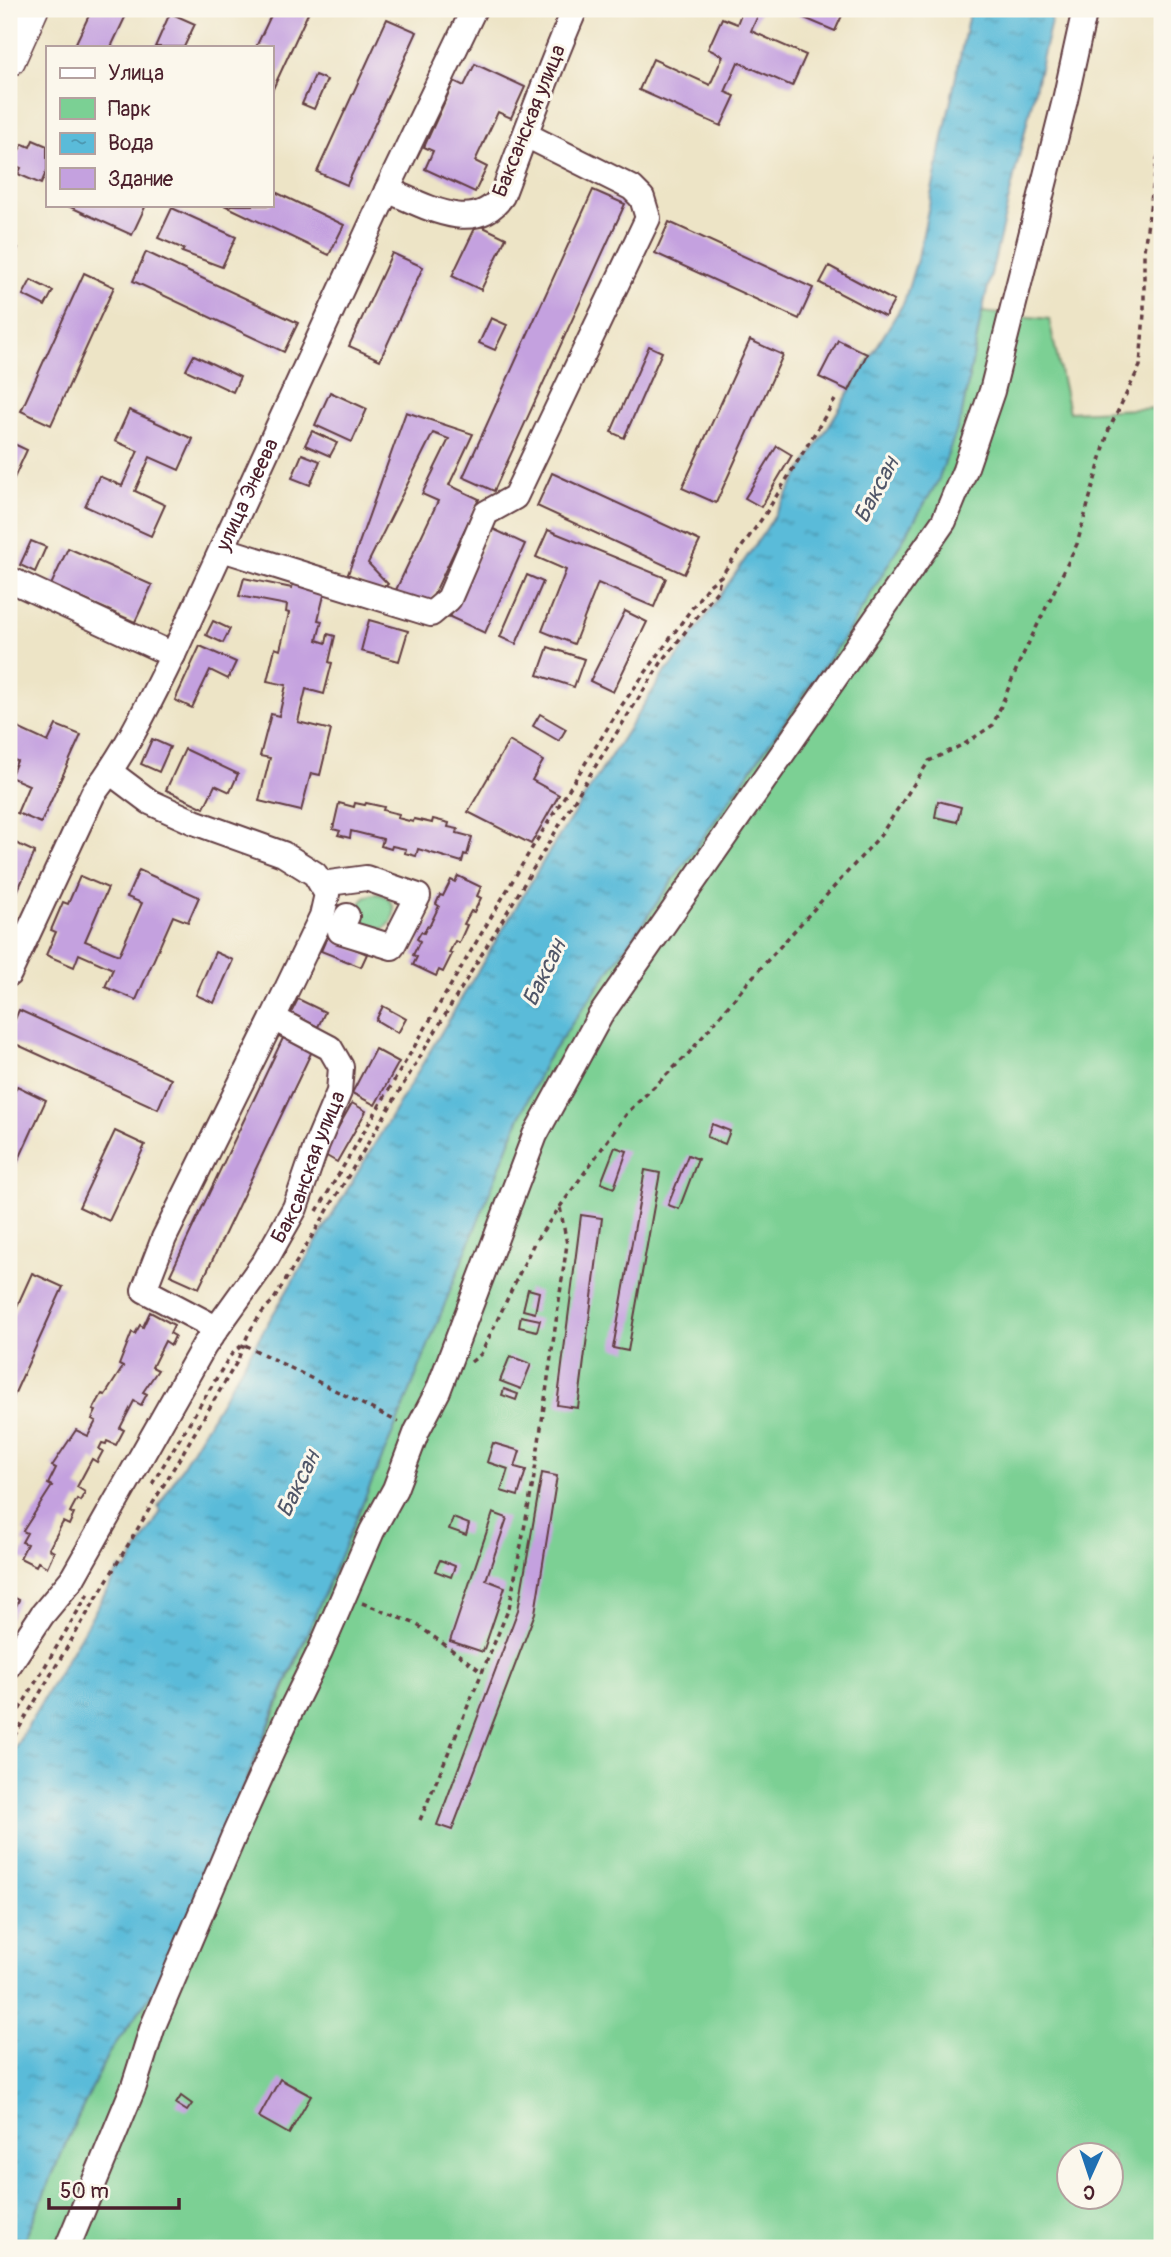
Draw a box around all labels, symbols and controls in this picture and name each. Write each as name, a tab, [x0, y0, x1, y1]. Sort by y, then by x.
street label: Баксанская улица	[486, 41, 572, 201]
legend	[46, 46, 273, 206]
text: Улица	[108, 60, 164, 87]
text: Парк	[108, 96, 151, 123]
text: Вода	[108, 130, 154, 157]
text: Здание	[108, 166, 174, 193]
street label: улица Энеева	[209, 434, 284, 556]
water label: Баксан	[847, 450, 906, 528]
water label: Баксан	[516, 933, 574, 1011]
street label: Баксанская улица	[264, 1087, 351, 1248]
water label: Баксан	[270, 1444, 328, 1522]
north arrow	[1056, 2142, 1126, 2212]
scale bar	[49, 2166, 178, 2210]
text: 50 m	[60, 2178, 109, 2205]
text: С	[1082, 2180, 1096, 2204]

